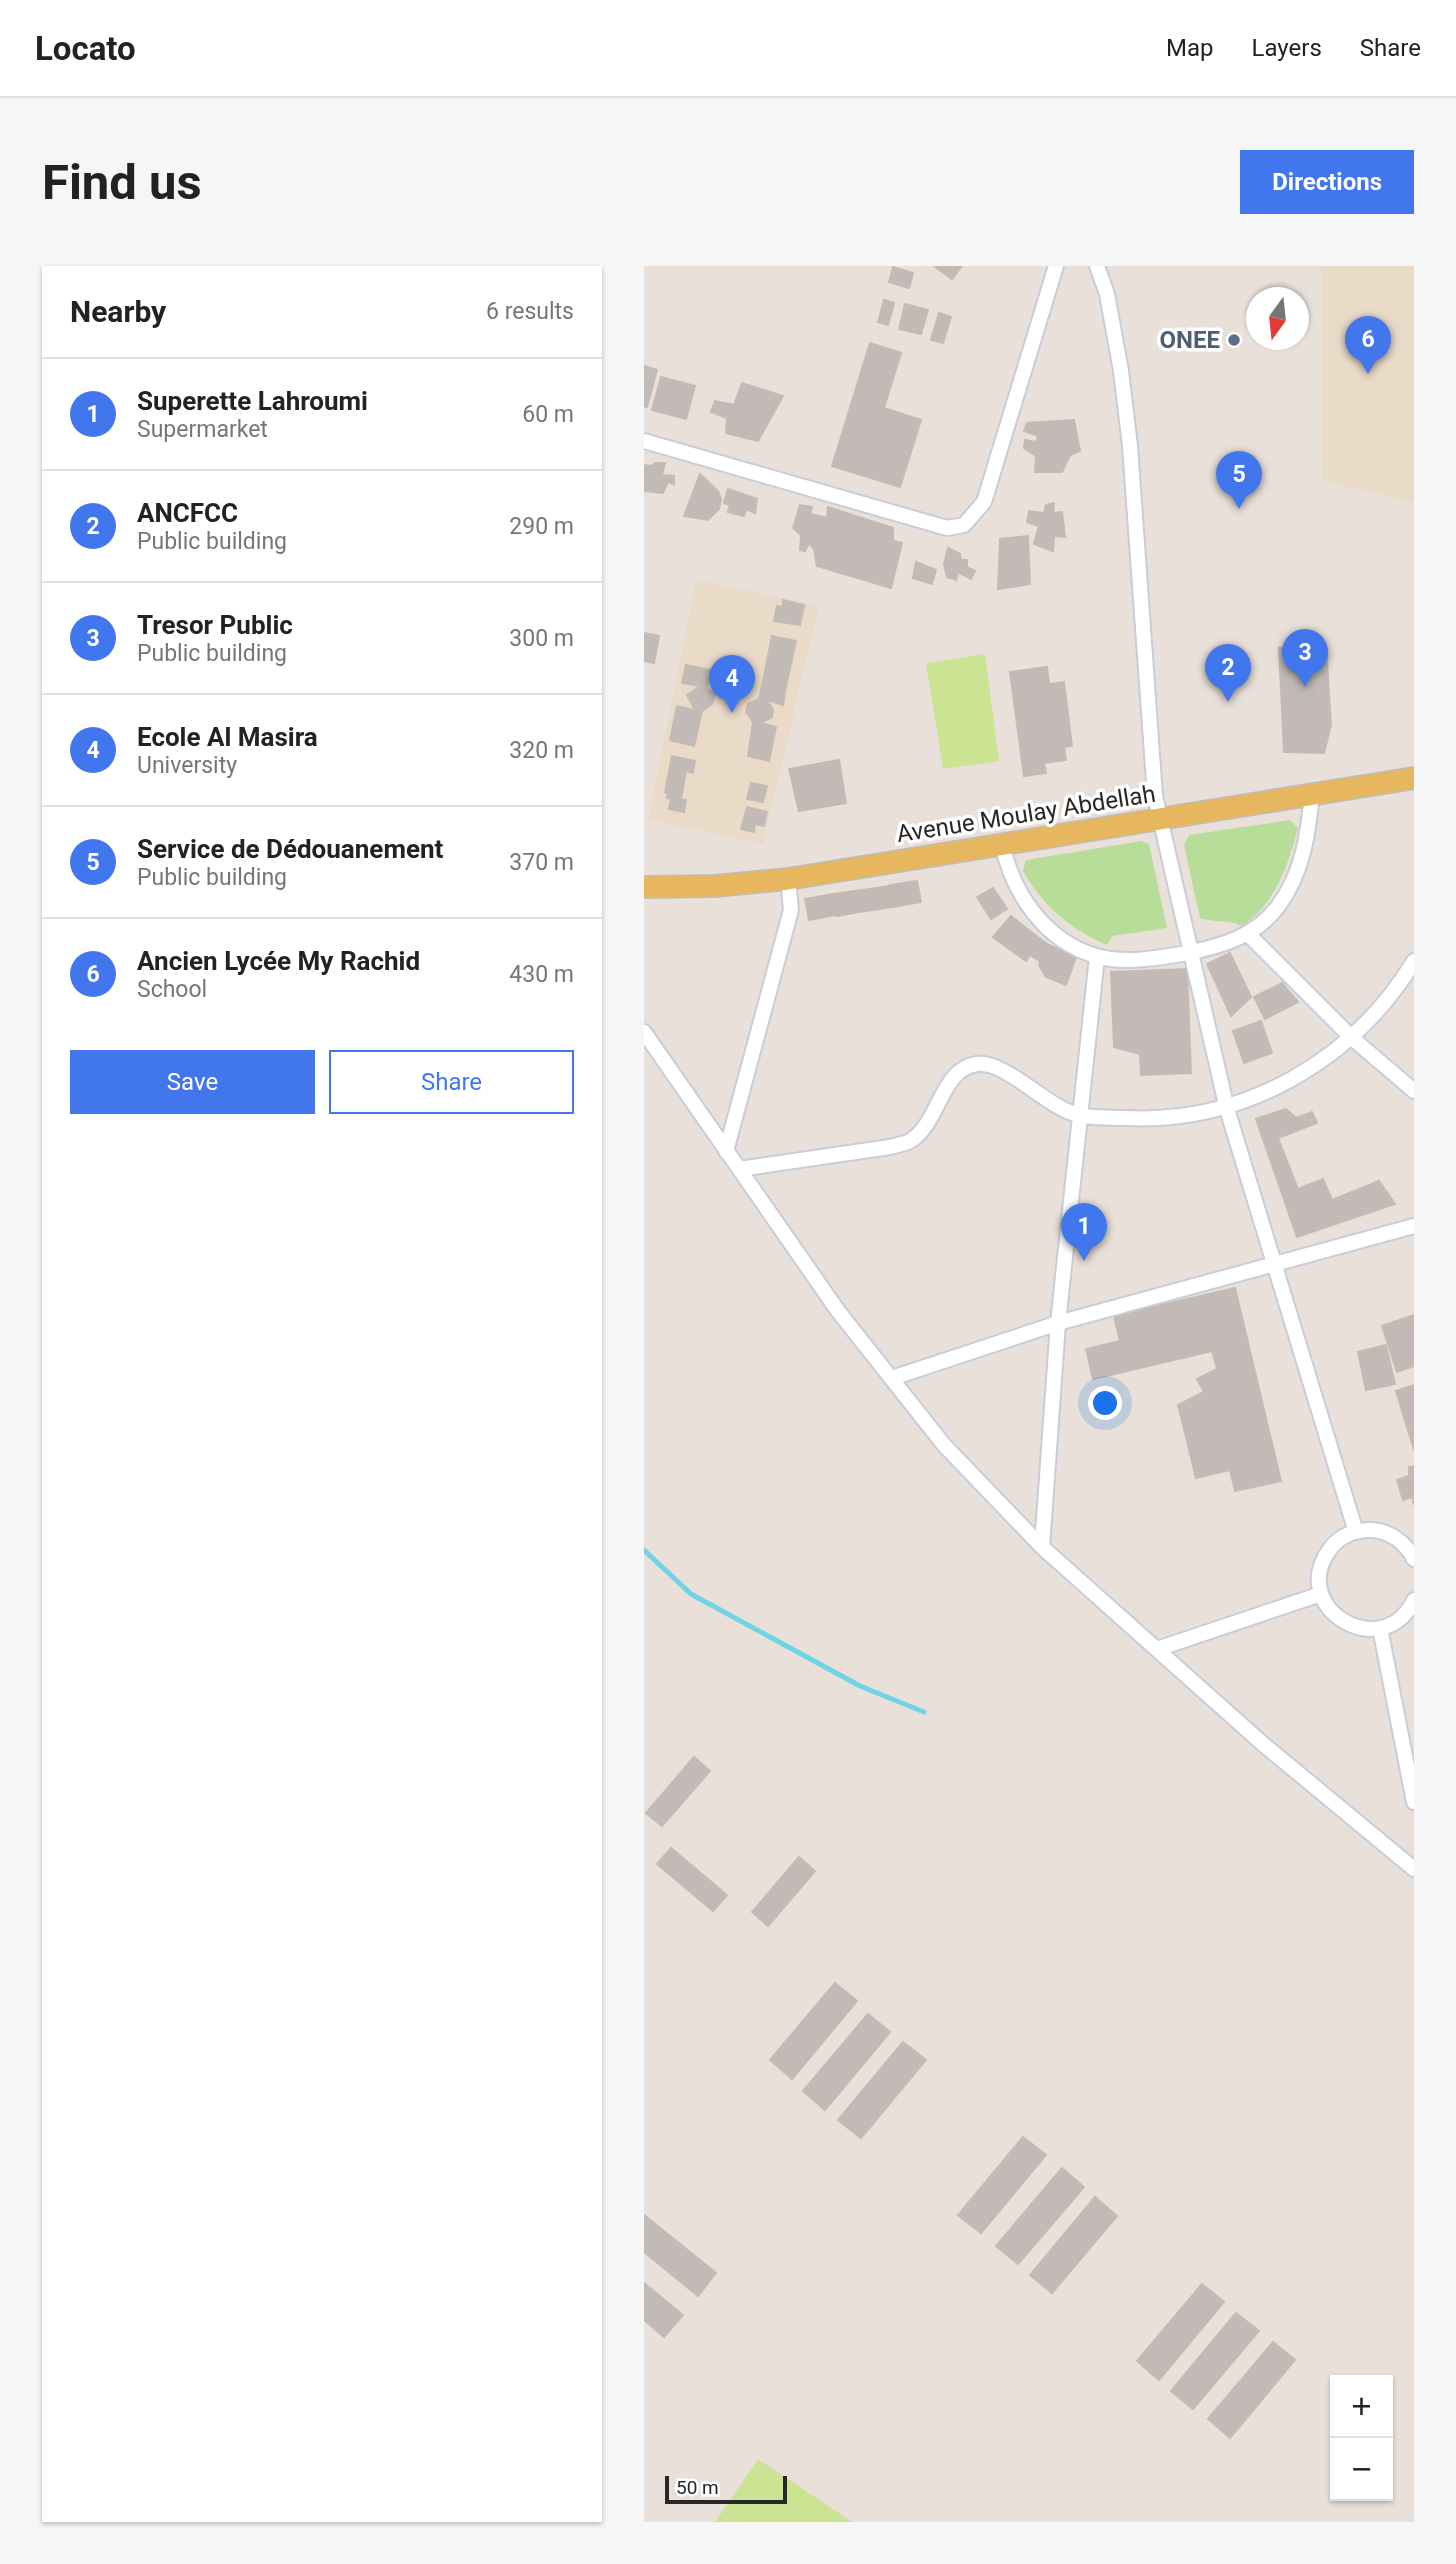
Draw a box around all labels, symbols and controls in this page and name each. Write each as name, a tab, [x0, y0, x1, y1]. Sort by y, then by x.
text: Locato	[35, 29, 136, 68]
text: Map	[1166, 34, 1214, 62]
text: Layers	[1252, 34, 1322, 62]
text: Share	[1360, 34, 1421, 62]
button: Directions	[1240, 150, 1414, 214]
text: Find us	[42, 154, 202, 211]
north arrow	[1246, 287, 1309, 350]
text: Nearby	[70, 294, 166, 329]
text: 6 results	[486, 298, 574, 325]
pin: 6	[1345, 316, 1391, 374]
place label: ONEE	[1160, 326, 1220, 354]
marker: ONEE	[1226, 332, 1242, 348]
text: Superette Lahroumi	[137, 386, 368, 416]
text: 1	[86, 401, 100, 428]
text: 60 m	[522, 401, 574, 428]
text: Supermarket	[137, 416, 268, 443]
pin: 5	[1216, 451, 1262, 509]
text: ANCFCC	[137, 498, 238, 528]
text: 2	[86, 513, 100, 540]
text: 290 m	[509, 513, 574, 540]
text: Public building	[137, 528, 287, 555]
text: Tresor Public	[137, 610, 293, 640]
text: 3	[86, 625, 100, 652]
text: 300 m	[509, 625, 574, 652]
pin: 3	[1282, 629, 1328, 687]
text: Public building	[137, 640, 287, 667]
pin: 2	[1205, 644, 1251, 702]
pin: 4	[709, 655, 755, 713]
text: Ecole Al Masira	[137, 722, 318, 752]
text: 4	[86, 737, 100, 764]
text: 320 m	[509, 737, 574, 764]
text: University	[137, 752, 237, 779]
street label: Avenue Moulay Abdellah	[895, 780, 1157, 848]
text: Service de Dédouanement	[137, 834, 443, 864]
text: 5	[86, 849, 100, 876]
text: 370 m	[509, 849, 574, 876]
text: Public building	[137, 864, 287, 891]
text: Ancien Lycée My Rachid	[137, 946, 420, 976]
text: 6	[86, 961, 100, 988]
text: 430 m	[509, 961, 574, 988]
text: School	[137, 976, 207, 1003]
button: Save	[70, 1050, 315, 1114]
button: Share	[329, 1050, 574, 1114]
pin: 1	[1061, 1203, 1107, 1261]
your location	[1088, 1386, 1122, 1420]
map controls	[1330, 2375, 1393, 2501]
button: +	[1330, 2375, 1393, 2438]
button: −	[1330, 2438, 1393, 2501]
scale bar	[665, 2473, 788, 2505]
text: 50 m	[676, 2476, 719, 2499]

